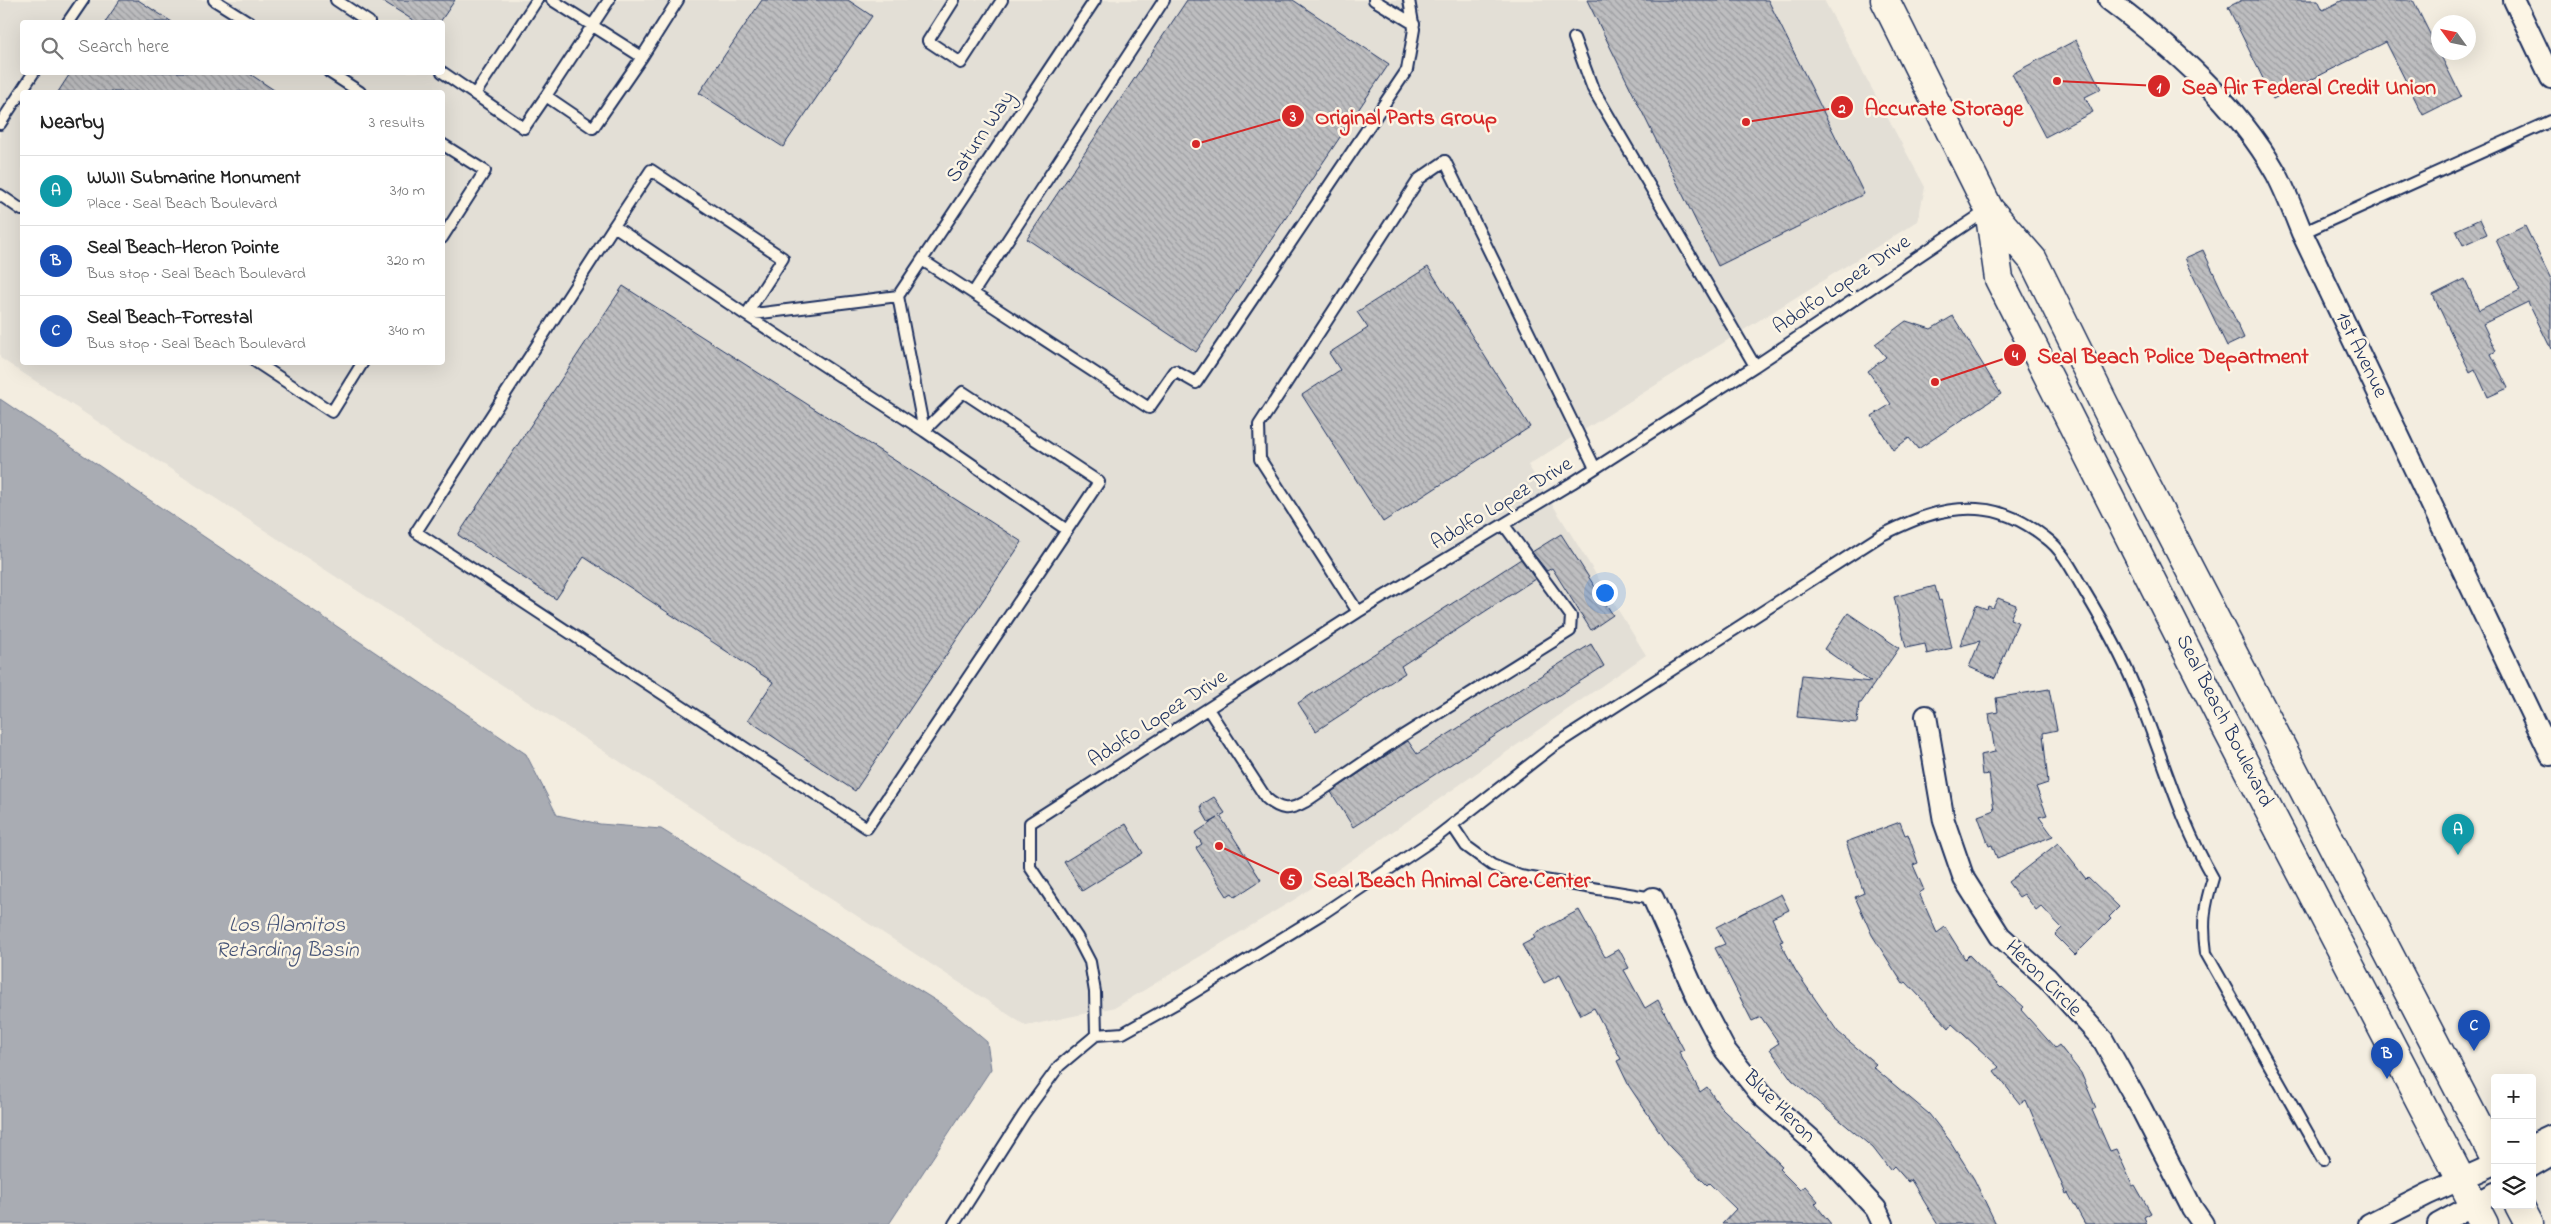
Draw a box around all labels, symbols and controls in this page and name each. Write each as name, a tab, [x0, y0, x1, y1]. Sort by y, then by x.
north arrow	[2431, 15, 2476, 60]
search box	[20, 20, 445, 75]
icon: search	[38, 34, 66, 62]
text: Search here	[78, 34, 169, 61]
callout: Sea Air Federal Credit Union	[2146, 68, 2446, 105]
text: Sea Air Federal Credit Union	[2182, 73, 2436, 105]
text: 1	[2157, 77, 2162, 99]
street label: Saturn Way	[939, 85, 1025, 190]
callout: Accurate Storage	[1829, 89, 2033, 126]
text: Accurate Storage	[1865, 94, 2024, 127]
callout: Original Parts Group	[1281, 97, 1507, 134]
text: 2	[1837, 98, 1846, 120]
text: Original Parts Group	[1315, 103, 1497, 136]
text: 3	[1289, 106, 1296, 128]
text: Nearby	[40, 108, 104, 138]
text: 3 results	[369, 111, 425, 135]
text: WWII Submarine Monument	[87, 165, 301, 192]
text: A	[51, 179, 61, 203]
text: 310 m	[390, 179, 425, 203]
text: Place · Seal Beach Boulevard	[87, 192, 277, 216]
street label: Adolfo Lopez Drive	[1767, 227, 1917, 342]
text: Seal Beach-Heron Pointe	[87, 235, 279, 262]
text: B	[51, 249, 61, 273]
text: 320 m	[387, 249, 425, 273]
text: Bus stop · Seal Beach Boulevard	[87, 262, 306, 286]
text: Seal Beach-Forrestal	[87, 305, 252, 332]
street label: 1st Avenue	[2327, 307, 2395, 404]
text: C	[52, 319, 60, 343]
text: 340 m	[388, 319, 425, 343]
text: Bus stop · Seal Beach Boulevard	[87, 332, 306, 356]
callout: Seal Beach Police Department	[2002, 336, 2319, 373]
text: Seal Beach Police Department	[2037, 342, 2309, 374]
text: 4	[2011, 345, 2019, 367]
street label: Adolfo Lopez Drive	[1425, 449, 1579, 558]
your location	[1592, 580, 1618, 606]
street label: Seal Beach Boulevard	[2167, 629, 2281, 813]
street label: Adolfo Lopez Drive	[1082, 662, 1234, 775]
pin: A	[2442, 814, 2474, 855]
callout: Seal Beach Animal Care Center	[1279, 861, 1601, 898]
text: Seal Beach Animal Care Center	[1314, 866, 1592, 898]
text: 5	[1287, 870, 1296, 892]
water label: Los Alamitos Retarding Basin	[215, 910, 360, 967]
street label: Heron Circle	[1997, 933, 2089, 1025]
pin: C	[2458, 1010, 2490, 1051]
pin: B	[2371, 1038, 2403, 1079]
street label: Blue Heron	[1735, 1063, 1822, 1150]
map controls	[2491, 1074, 2536, 1209]
button: +	[2491, 1074, 2536, 1119]
button: −	[2491, 1119, 2536, 1164]
button: layers	[2491, 1164, 2536, 1209]

